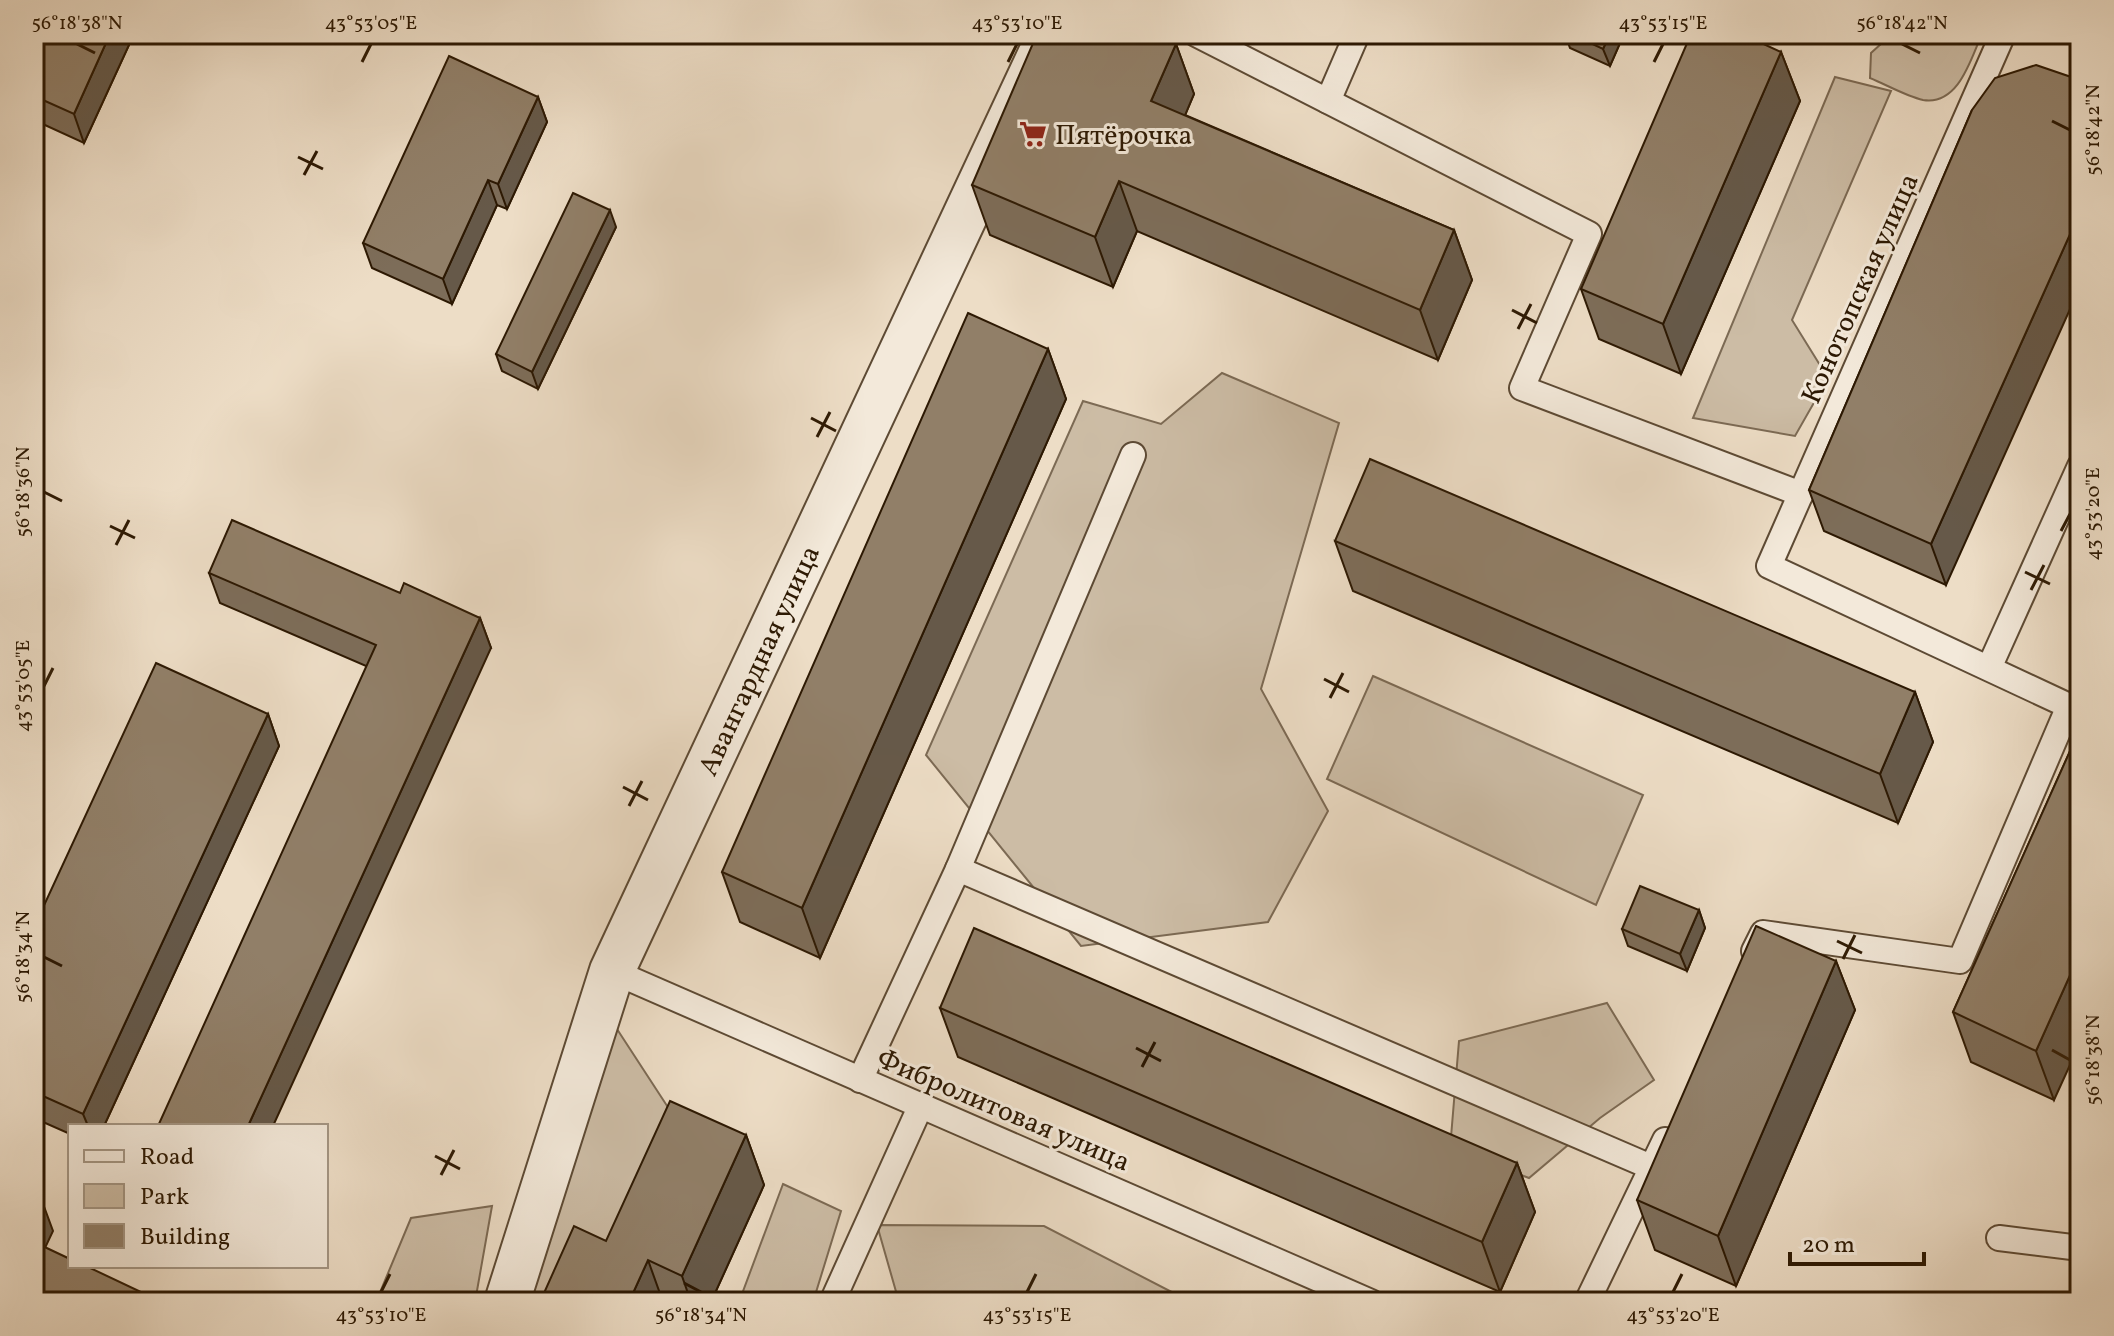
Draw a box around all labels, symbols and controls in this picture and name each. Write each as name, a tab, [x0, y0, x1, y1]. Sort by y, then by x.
text: 56°18'38"N	[31, 10, 123, 38]
text: 43°53'05"E	[325, 10, 417, 38]
text: 43°53'10"E	[972, 10, 1062, 38]
text: 43°53'15"E	[1619, 10, 1707, 38]
text: 56°18'42"N	[1856, 10, 1948, 38]
text: 56°18'42"N	[2080, 84, 2108, 176]
place label: Пятёрочка	[1055, 117, 1192, 156]
supermarket icon: Пятёрочка	[1018, 119, 1048, 149]
street label: Конотопская улица	[1793, 168, 1930, 410]
text: 56°18'36"N	[10, 446, 38, 538]
text: 43°53'20"E	[2080, 467, 2108, 561]
street label: Авангардная улица	[690, 539, 831, 783]
text: 43°53'05"E	[10, 640, 38, 732]
text: 56°18'34"N	[10, 911, 38, 1003]
text: 56°18'38"N	[2080, 1014, 2108, 1106]
street label: Фибролитовая улица	[870, 1040, 1136, 1182]
legend	[68, 1124, 328, 1268]
text: Road	[140, 1141, 194, 1175]
text: Park	[140, 1181, 189, 1215]
scale bar	[1790, 1216, 1924, 1266]
text: Building	[140, 1221, 230, 1255]
text: 20 m	[1802, 1229, 1855, 1263]
text: 43°53'10"E	[336, 1302, 426, 1330]
text: 56°18'34"N	[655, 1302, 747, 1330]
text: 43°53'15"E	[983, 1302, 1071, 1330]
text: 43°53'20"E	[1626, 1302, 1720, 1330]

